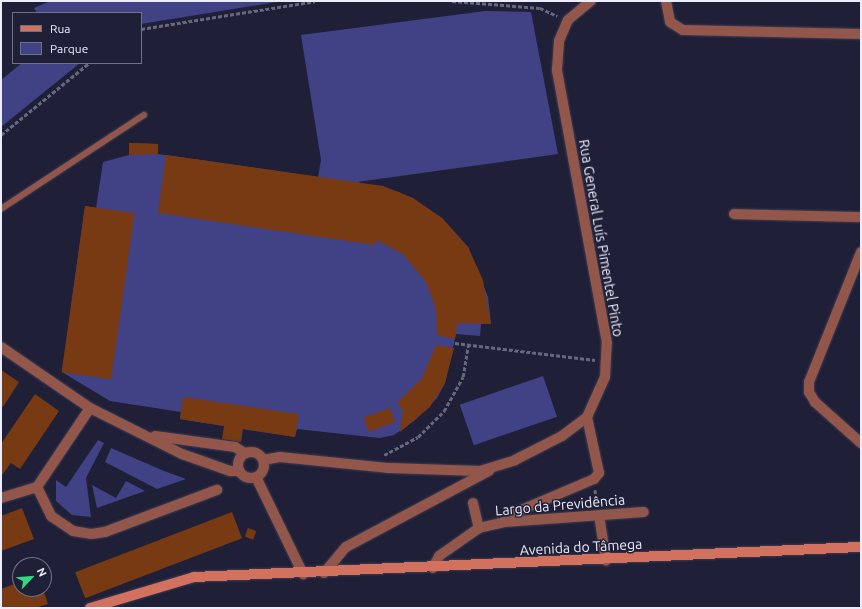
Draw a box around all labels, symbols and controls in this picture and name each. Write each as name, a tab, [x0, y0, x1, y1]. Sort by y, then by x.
legend	[12, 12, 142, 64]
text: Rua	[50, 22, 71, 35]
text: Parque	[50, 42, 88, 55]
street label: Rua General Luís Pimentel Pinto	[575, 138, 627, 338]
street label: Largo da Previdência	[494, 491, 626, 519]
street label: Avenida do Tâmega	[519, 535, 643, 559]
north arrow	[12, 557, 52, 597]
text: N	[35, 566, 49, 579]

